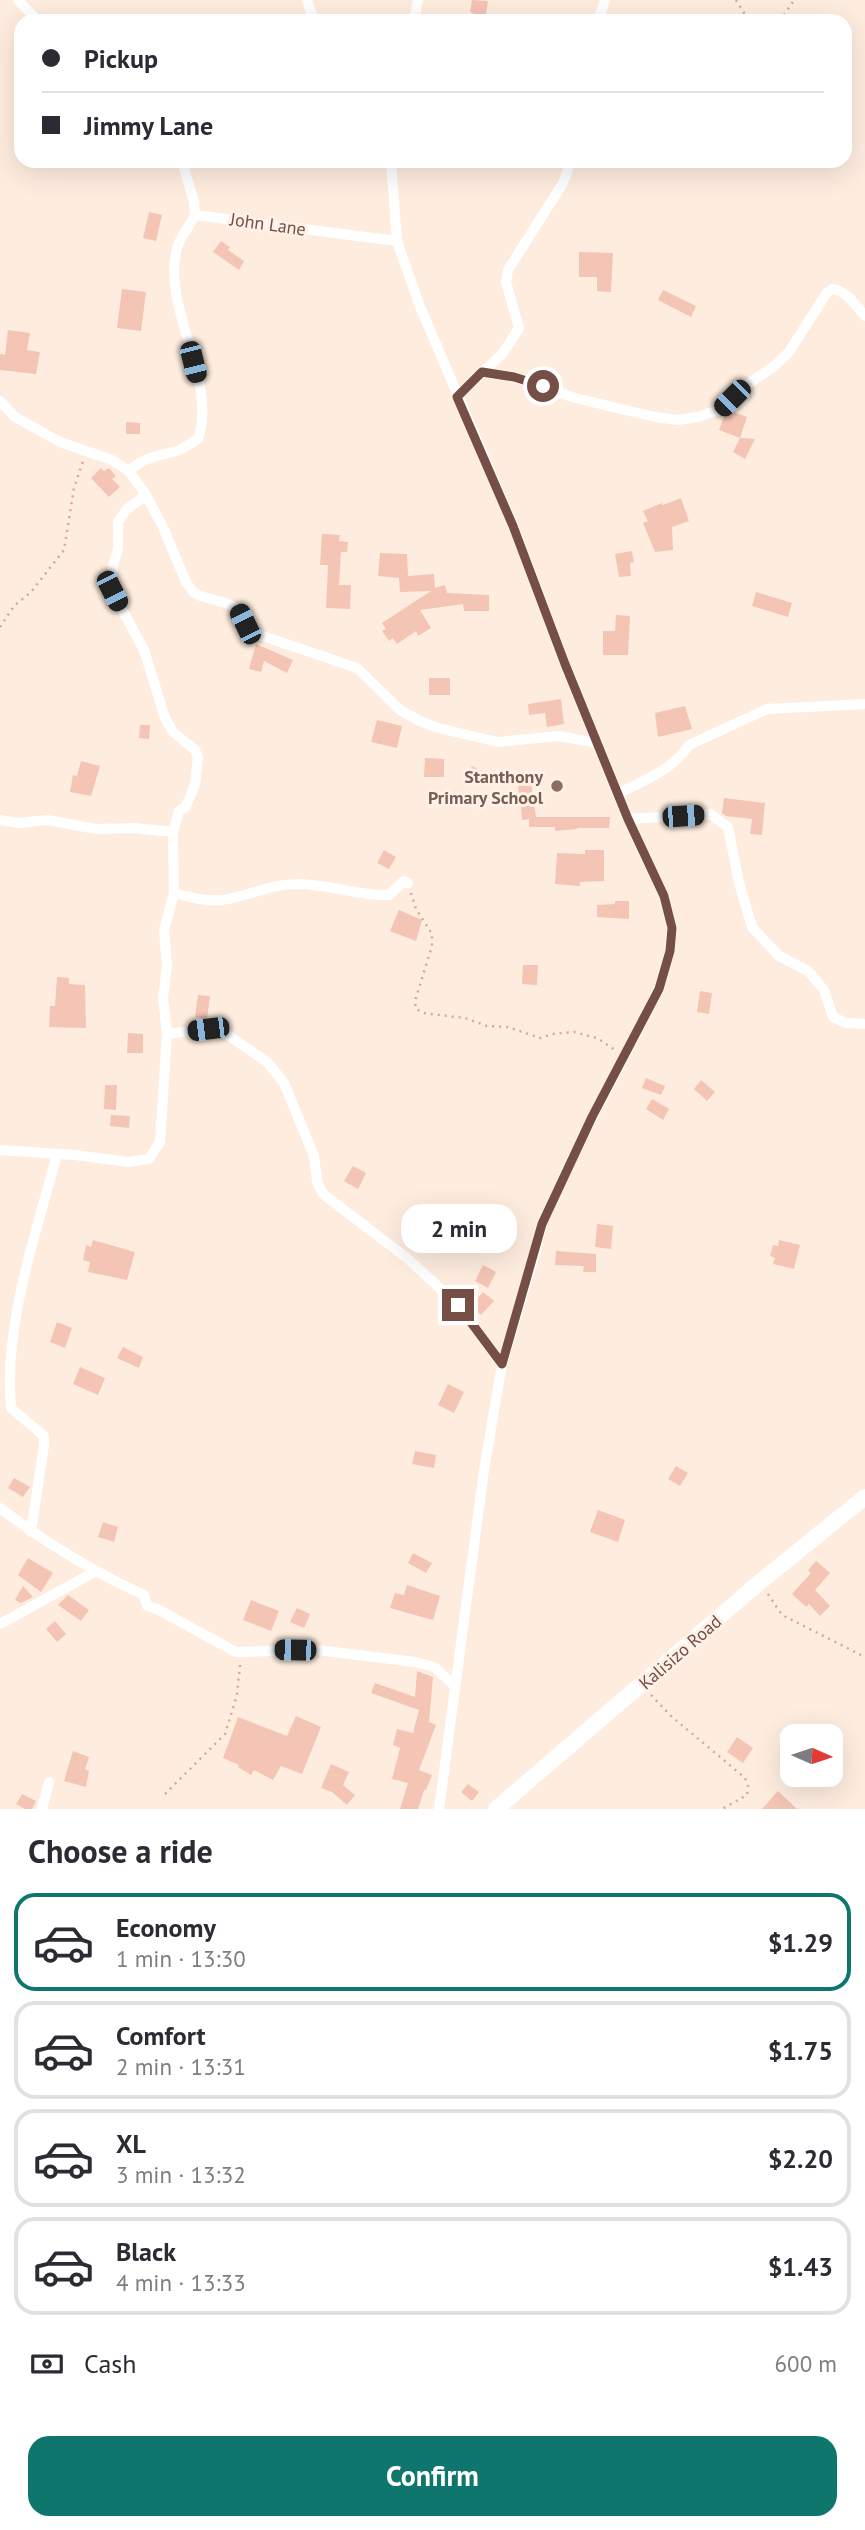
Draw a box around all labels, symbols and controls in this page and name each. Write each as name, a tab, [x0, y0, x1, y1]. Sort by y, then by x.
text: Pickup	[84, 42, 158, 75]
text: Jimmy Lane	[84, 109, 213, 142]
street label: John Lane	[228, 207, 307, 241]
car	[178, 339, 209, 385]
route start	[527, 370, 559, 402]
car	[710, 376, 755, 420]
car	[94, 568, 131, 614]
car	[227, 601, 264, 647]
place label: Stanthony Primary School	[428, 765, 544, 809]
marker: Stanthony Primary School	[549, 778, 565, 794]
car	[662, 804, 705, 828]
car	[186, 1016, 231, 1042]
callout: 2 min	[400, 1204, 516, 1252]
text: 2 min	[431, 1214, 487, 1243]
route end	[442, 1289, 474, 1321]
street label: Kalisizo Road	[634, 1610, 726, 1694]
car	[274, 1639, 317, 1661]
north arrow	[780, 1724, 844, 1787]
map controls	[780, 1724, 843, 1787]
text: Choose a ride	[28, 1830, 213, 1872]
icon: car	[32, 1911, 95, 1974]
text: Economy	[116, 1911, 216, 1944]
text: $1.29	[768, 1926, 833, 1959]
text: 1 min · 13:30	[116, 1944, 246, 1973]
icon: car	[32, 2019, 95, 2082]
text: Comfort	[116, 2019, 206, 2052]
text: $1.75	[768, 2034, 833, 2067]
text: 2 min · 13:31	[116, 2052, 246, 2081]
icon: car	[32, 2127, 95, 2190]
text: XL	[116, 2127, 146, 2160]
text: $2.20	[768, 2142, 833, 2175]
text: 3 min · 13:32	[116, 2160, 246, 2189]
icon: car	[32, 2235, 95, 2298]
text: Black	[116, 2235, 176, 2268]
text: $1.43	[768, 2250, 833, 2283]
text: 4 min · 13:33	[116, 2268, 246, 2297]
icon: cash	[28, 2345, 66, 2383]
text: Cash	[84, 2347, 136, 2380]
text: 600 m	[775, 2349, 837, 2378]
button: Confirm	[28, 2436, 837, 2516]

